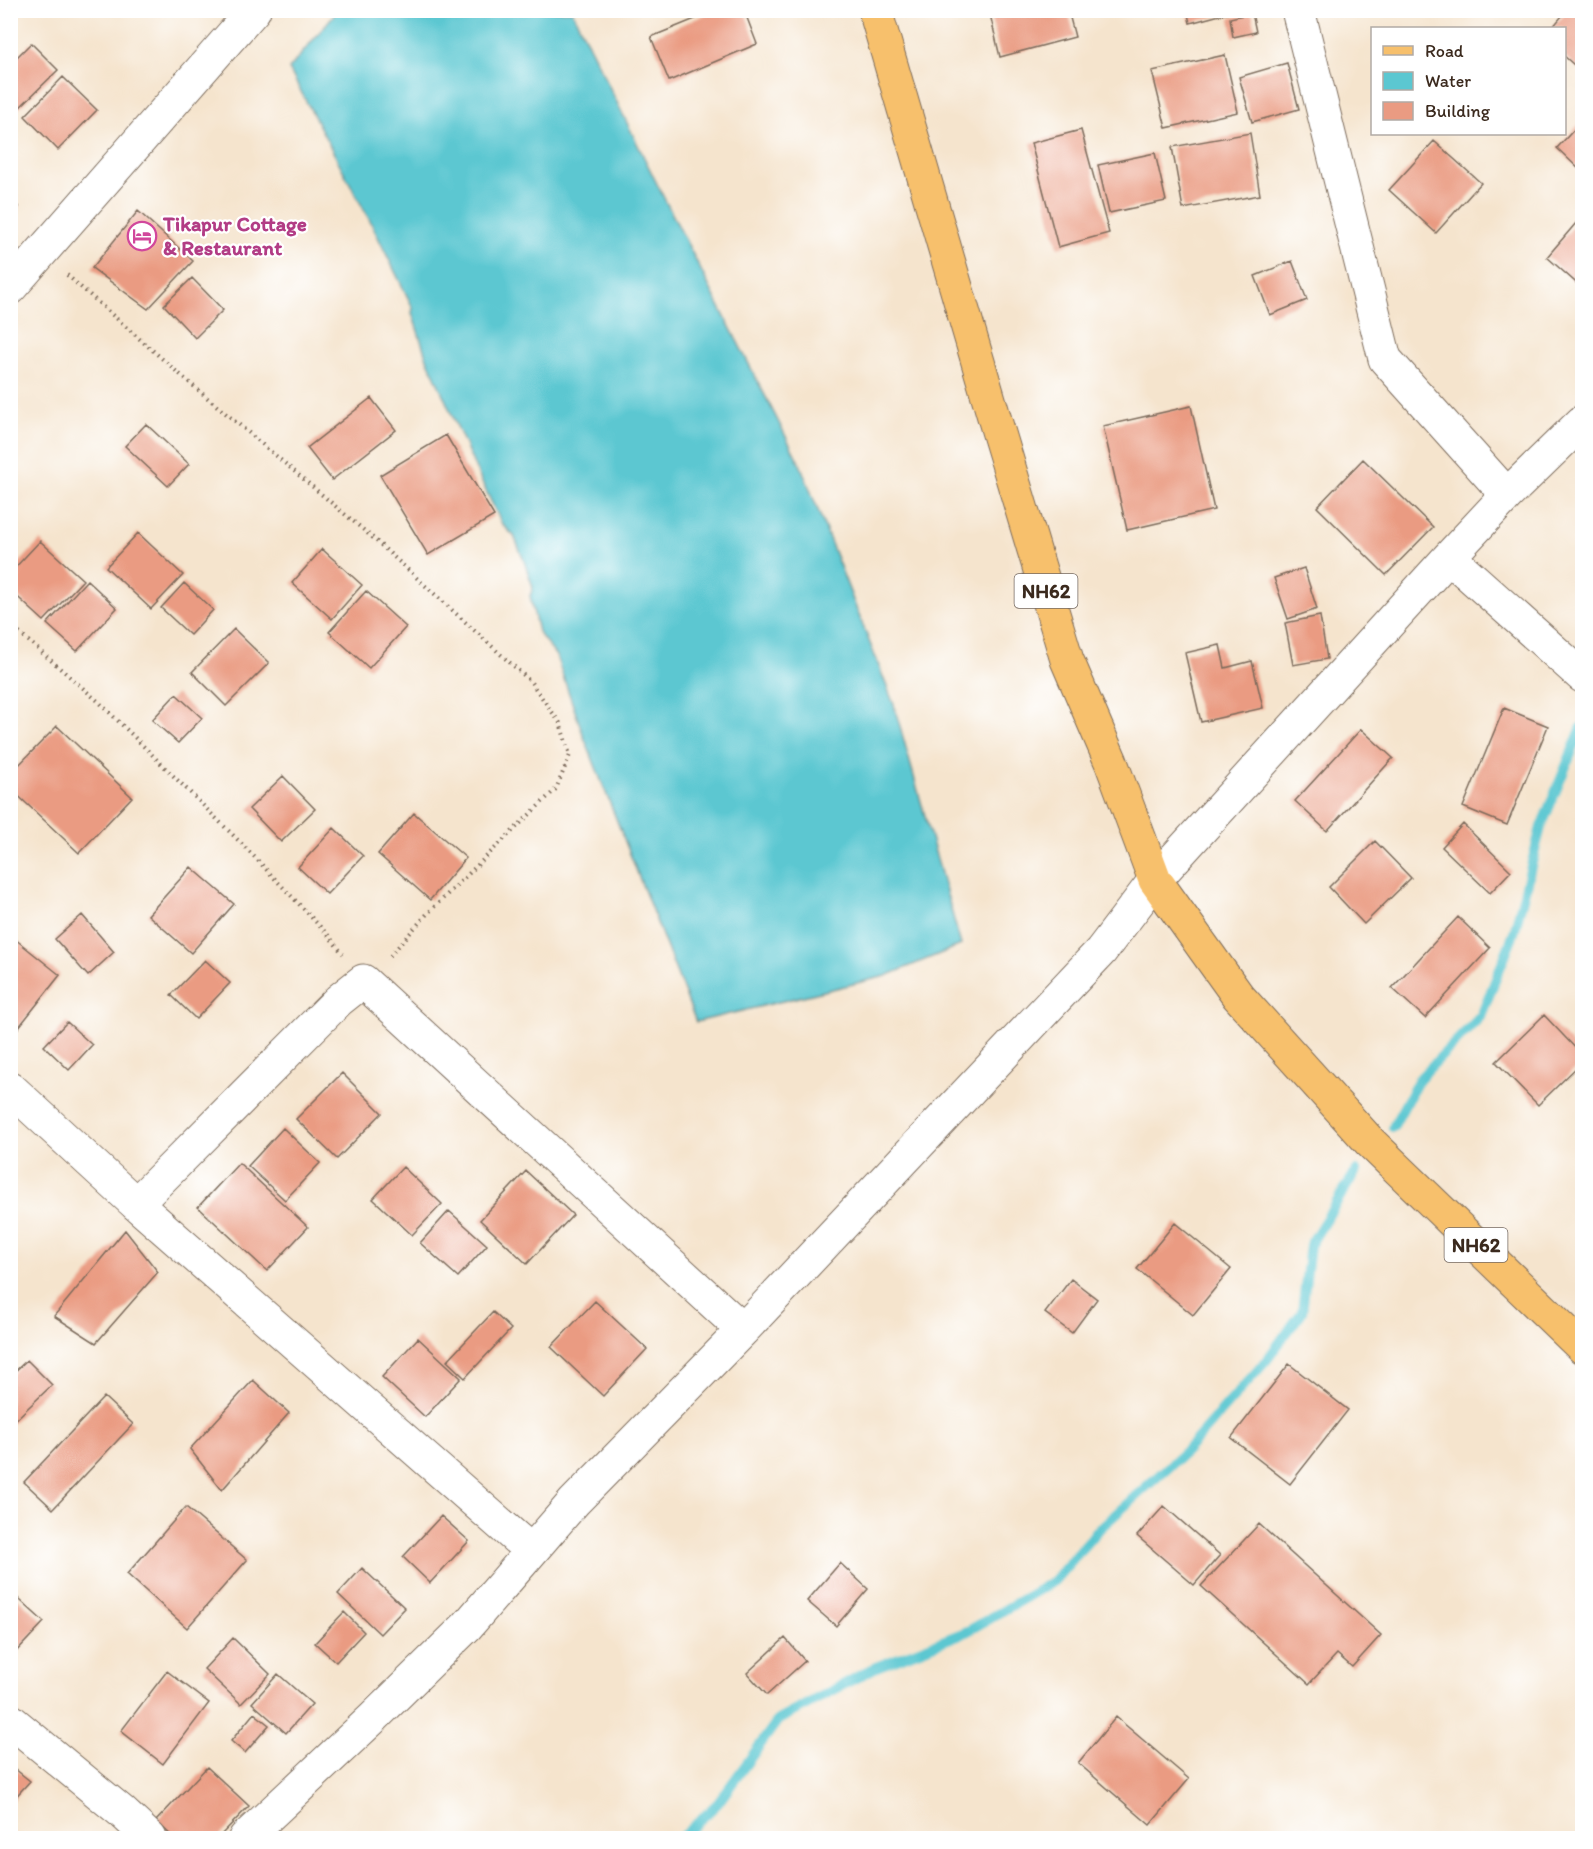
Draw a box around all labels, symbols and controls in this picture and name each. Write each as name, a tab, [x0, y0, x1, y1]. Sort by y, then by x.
legend	[1371, 27, 1566, 135]
text: Road	[1425, 40, 1464, 62]
text: Water	[1425, 70, 1471, 92]
text: Building	[1425, 100, 1491, 122]
place label: Tikapur Cottage & Restaurant	[162, 211, 307, 260]
hotel icon: Tikapur Cottage & Restaurant	[126, 220, 158, 252]
road number: NH62	[1014, 574, 1078, 608]
road number: NH62	[1444, 1228, 1508, 1262]

